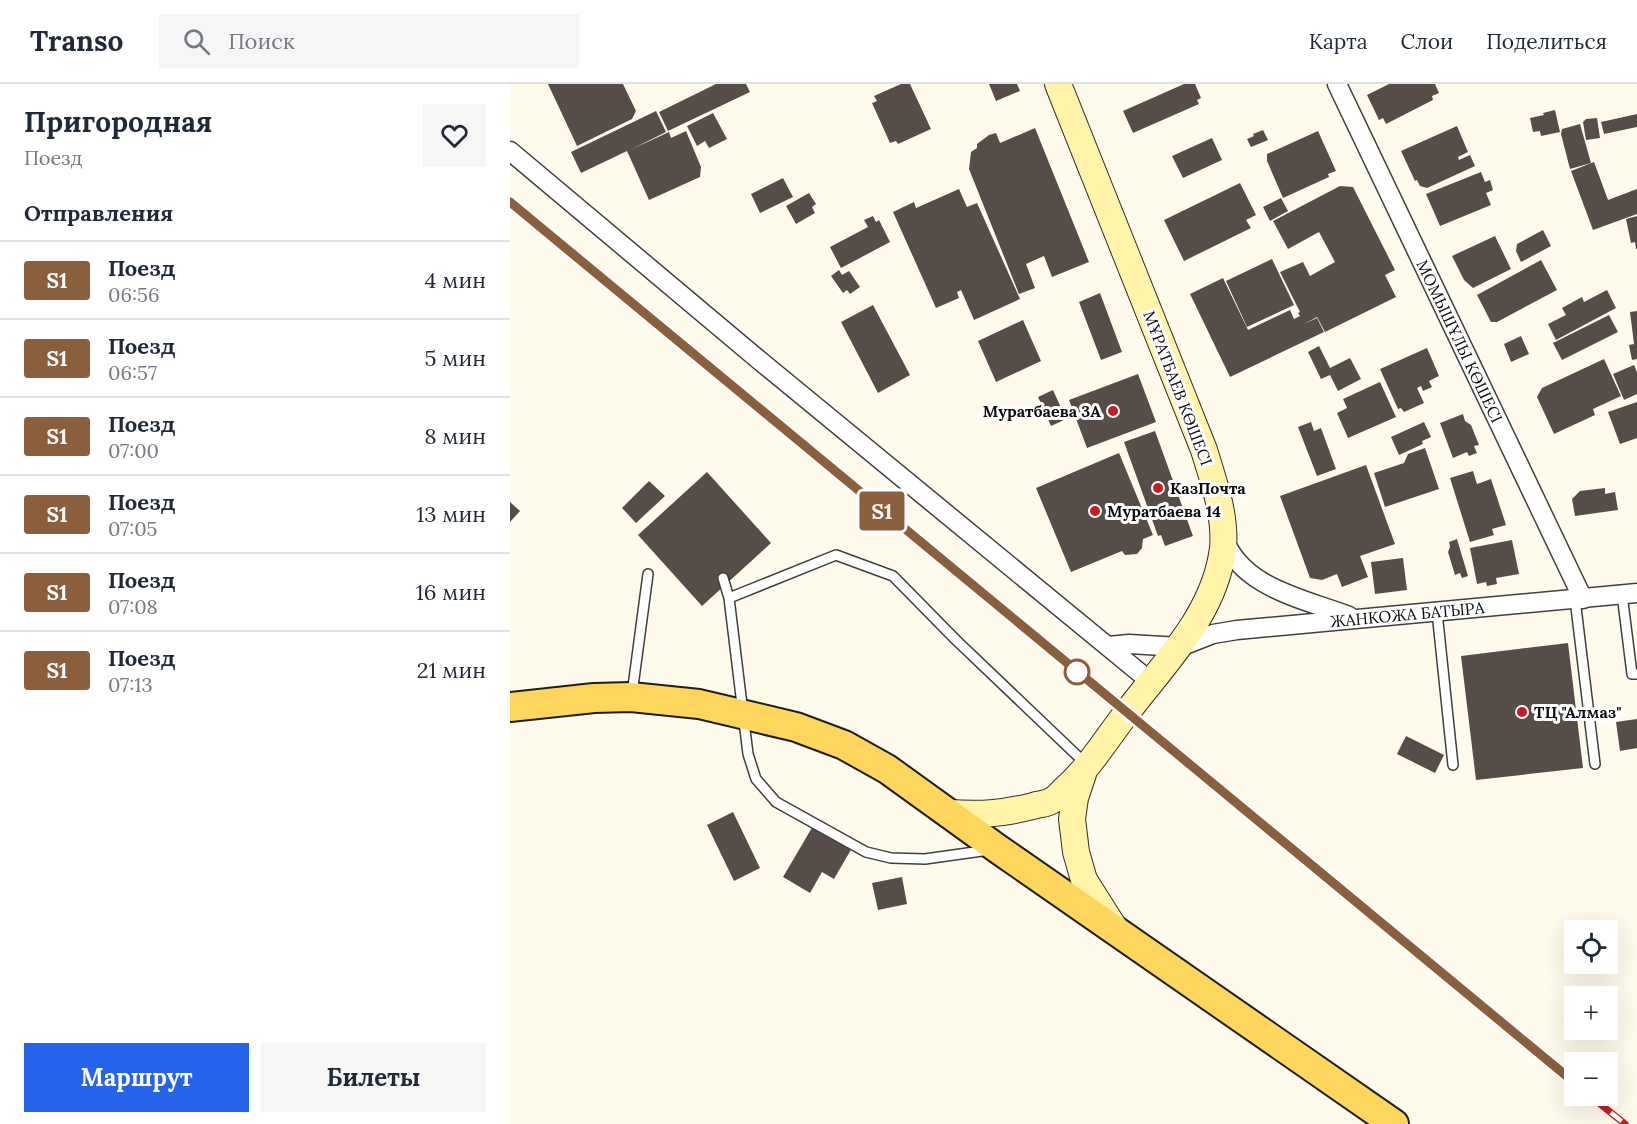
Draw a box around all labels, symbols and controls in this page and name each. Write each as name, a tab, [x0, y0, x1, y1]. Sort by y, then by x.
search box	[159, 14, 579, 68]
text: Transo	[30, 23, 123, 59]
icon: search	[180, 25, 213, 58]
text: Поиск	[228, 27, 295, 55]
text: Карта	[1309, 28, 1368, 55]
text: Слои	[1401, 28, 1453, 55]
text: Поделиться	[1486, 28, 1607, 55]
text: Пригородная	[24, 104, 212, 140]
button: heart	[423, 104, 486, 167]
text: Поезд	[24, 145, 82, 170]
text: Отправления	[24, 199, 173, 227]
text: Поезд	[108, 254, 175, 282]
street label: МОМЫШҰЛЫ КӨШЕСІ	[1412, 256, 1507, 426]
text: 4 мин	[425, 266, 486, 294]
text: S1	[46, 267, 68, 294]
text: 06:56	[108, 282, 159, 307]
street label: МҰРАТБАЕВ КӨШЕСІ	[1139, 308, 1217, 468]
text: Поезд	[108, 332, 175, 360]
text: 5 мин	[425, 344, 486, 372]
text: S1	[46, 345, 68, 372]
text: 06:57	[108, 360, 157, 385]
place label: Муратбаева 3А	[983, 401, 1101, 421]
marker: Муратбаева 3А	[1106, 404, 1120, 418]
text: Поезд	[108, 410, 175, 438]
text: 8 мин	[424, 422, 486, 450]
text: S1	[46, 423, 68, 450]
text: 07:00	[108, 438, 159, 463]
place label: КазПочта	[1170, 478, 1246, 498]
marker: КазПочта	[1151, 481, 1165, 495]
text: Поезд	[108, 488, 175, 516]
line badge: S1	[855, 492, 909, 530]
text: S1	[871, 498, 893, 525]
text: 13 мин	[416, 500, 486, 528]
text: S1	[46, 501, 68, 528]
place label: Муратбаева 14	[1107, 501, 1221, 521]
marker: Муратбаева 14	[1088, 504, 1102, 518]
text: 07:05	[108, 516, 158, 541]
text: Поезд	[108, 566, 175, 594]
text: 16 мин	[416, 578, 486, 606]
text: S1	[46, 579, 68, 606]
text: 07:08	[108, 594, 158, 619]
street label: ЖАНКОЖА БАТЫРА	[1329, 597, 1486, 631]
text: Поезд	[108, 644, 175, 672]
text: 21 мин	[417, 656, 486, 684]
text: S1	[46, 657, 68, 684]
unlabelled marker	[1064, 659, 1090, 685]
text: 07:13	[108, 672, 153, 697]
place label: ТЦ "Алмаз"	[1534, 702, 1621, 722]
marker: ТЦ "Алмаз"	[1515, 705, 1529, 719]
map controls	[1564, 920, 1618, 1106]
button: locate	[1564, 920, 1618, 974]
button: +	[1564, 986, 1618, 1040]
button: Маршрут	[24, 1043, 249, 1112]
button: Билеты	[261, 1043, 486, 1112]
button: −	[1564, 1052, 1618, 1106]

